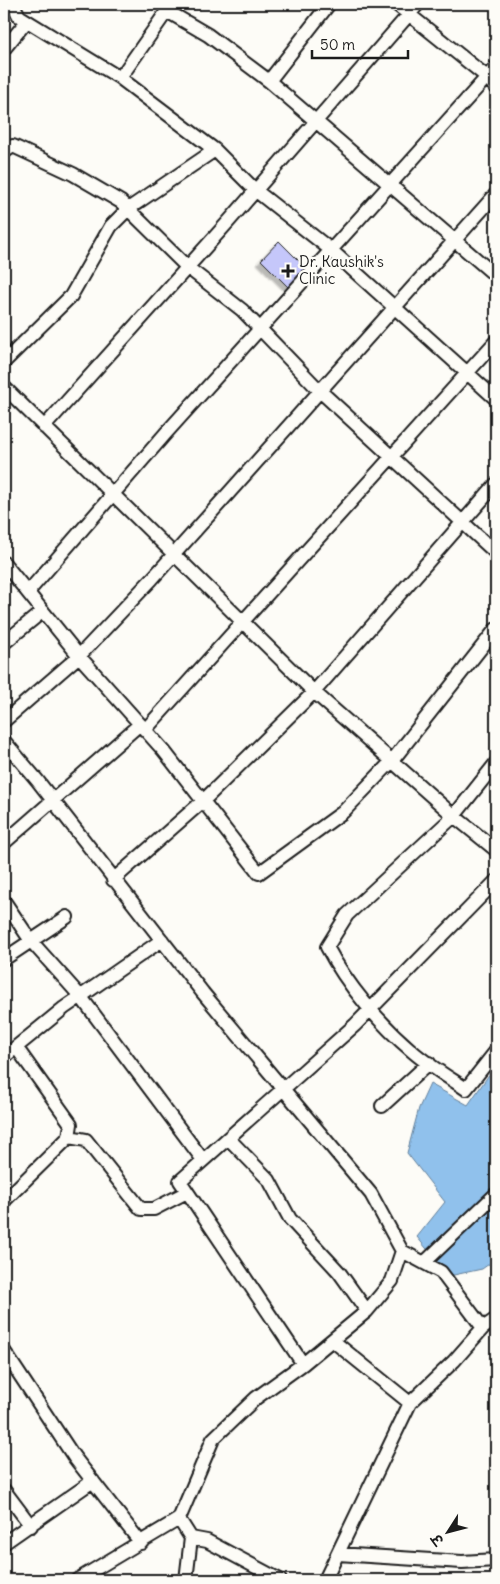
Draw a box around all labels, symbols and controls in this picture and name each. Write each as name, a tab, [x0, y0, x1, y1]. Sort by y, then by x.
scale bar	[312, 28, 409, 60]
text: 50 m	[320, 35, 355, 54]
place label: Dr. Kaushik's Clinic	[299, 252, 384, 288]
marker: Dr. Kaushik's Clinic	[281, 264, 295, 278]
north arrow	[422, 1506, 472, 1556]
text: उ	[426, 1529, 449, 1550]

